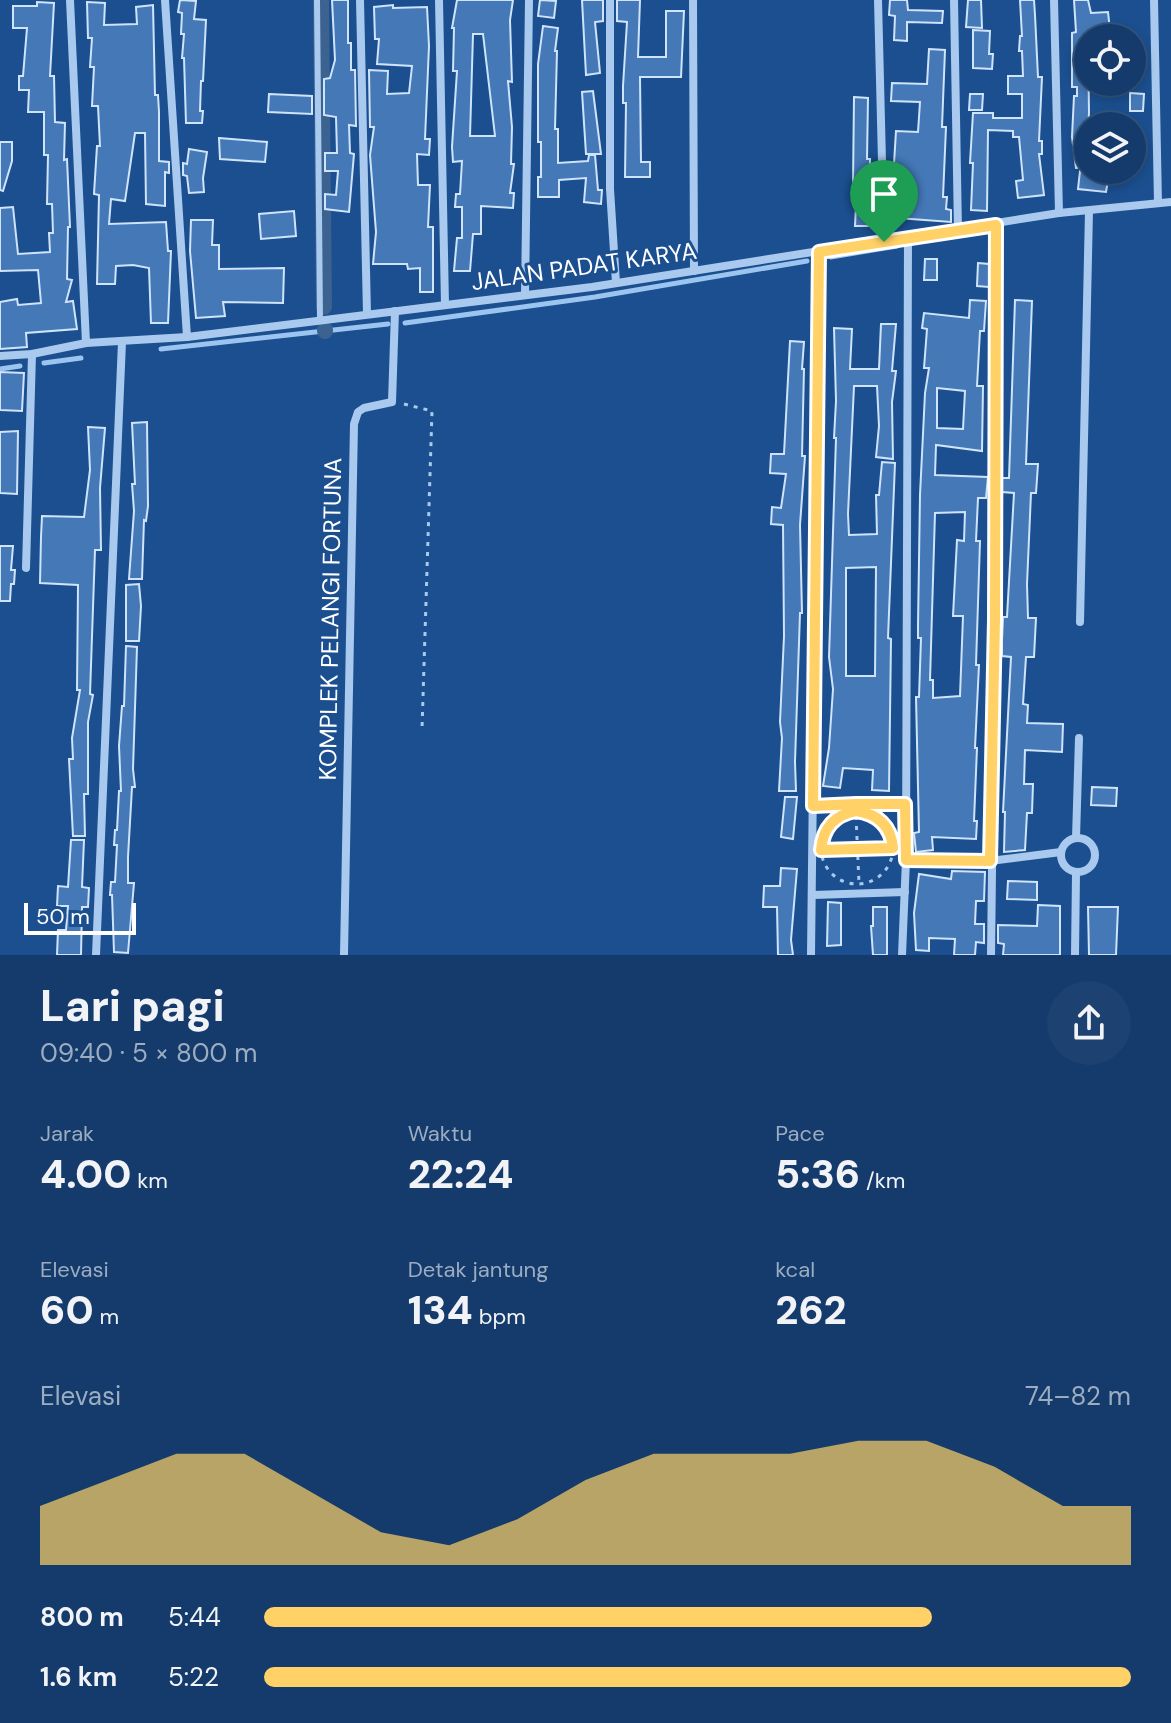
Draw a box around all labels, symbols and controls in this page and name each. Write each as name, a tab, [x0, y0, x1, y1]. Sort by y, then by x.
map controls	[1074, 24, 1146, 184]
button: locate	[1074, 24, 1146, 96]
button: layers	[1074, 112, 1146, 184]
pin	[850, 160, 918, 242]
icon: arrive	[862, 172, 906, 216]
street label: JALAN PADAT KARYA	[469, 235, 699, 297]
street label: KOMPLEK PELANGI FORTUNA	[312, 457, 348, 781]
scale bar	[24, 899, 136, 935]
text: 50 m	[36, 902, 90, 931]
text: Lari pagi	[40, 977, 225, 1035]
button: share	[1047, 981, 1131, 1065]
text: 09:40 · 5 × 800 m	[40, 1036, 257, 1070]
text: Jarak	[40, 1119, 94, 1148]
text: Waktu	[408, 1119, 472, 1148]
text: Pace	[775, 1119, 825, 1148]
text: 4.00	[40, 1148, 131, 1200]
text: 22:24	[408, 1148, 513, 1200]
text: 5:36	[775, 1148, 860, 1200]
text: km	[131, 1166, 168, 1195]
text: /km	[860, 1166, 905, 1195]
text: Elevasi	[40, 1255, 109, 1284]
text: Detak jantung	[408, 1255, 549, 1284]
text: kcal	[775, 1255, 815, 1284]
text: 60	[40, 1284, 94, 1336]
text: 134	[408, 1284, 473, 1336]
text: 262	[775, 1284, 847, 1336]
text: m	[94, 1302, 119, 1331]
text: bpm	[473, 1302, 526, 1331]
text: Elevasi	[40, 1379, 121, 1413]
text: 74–82 m	[1025, 1379, 1131, 1413]
text: 800 m	[40, 1600, 124, 1634]
text: 5:44	[168, 1600, 221, 1634]
text: 1.6 km	[40, 1660, 117, 1694]
text: 5:22	[168, 1660, 219, 1694]

